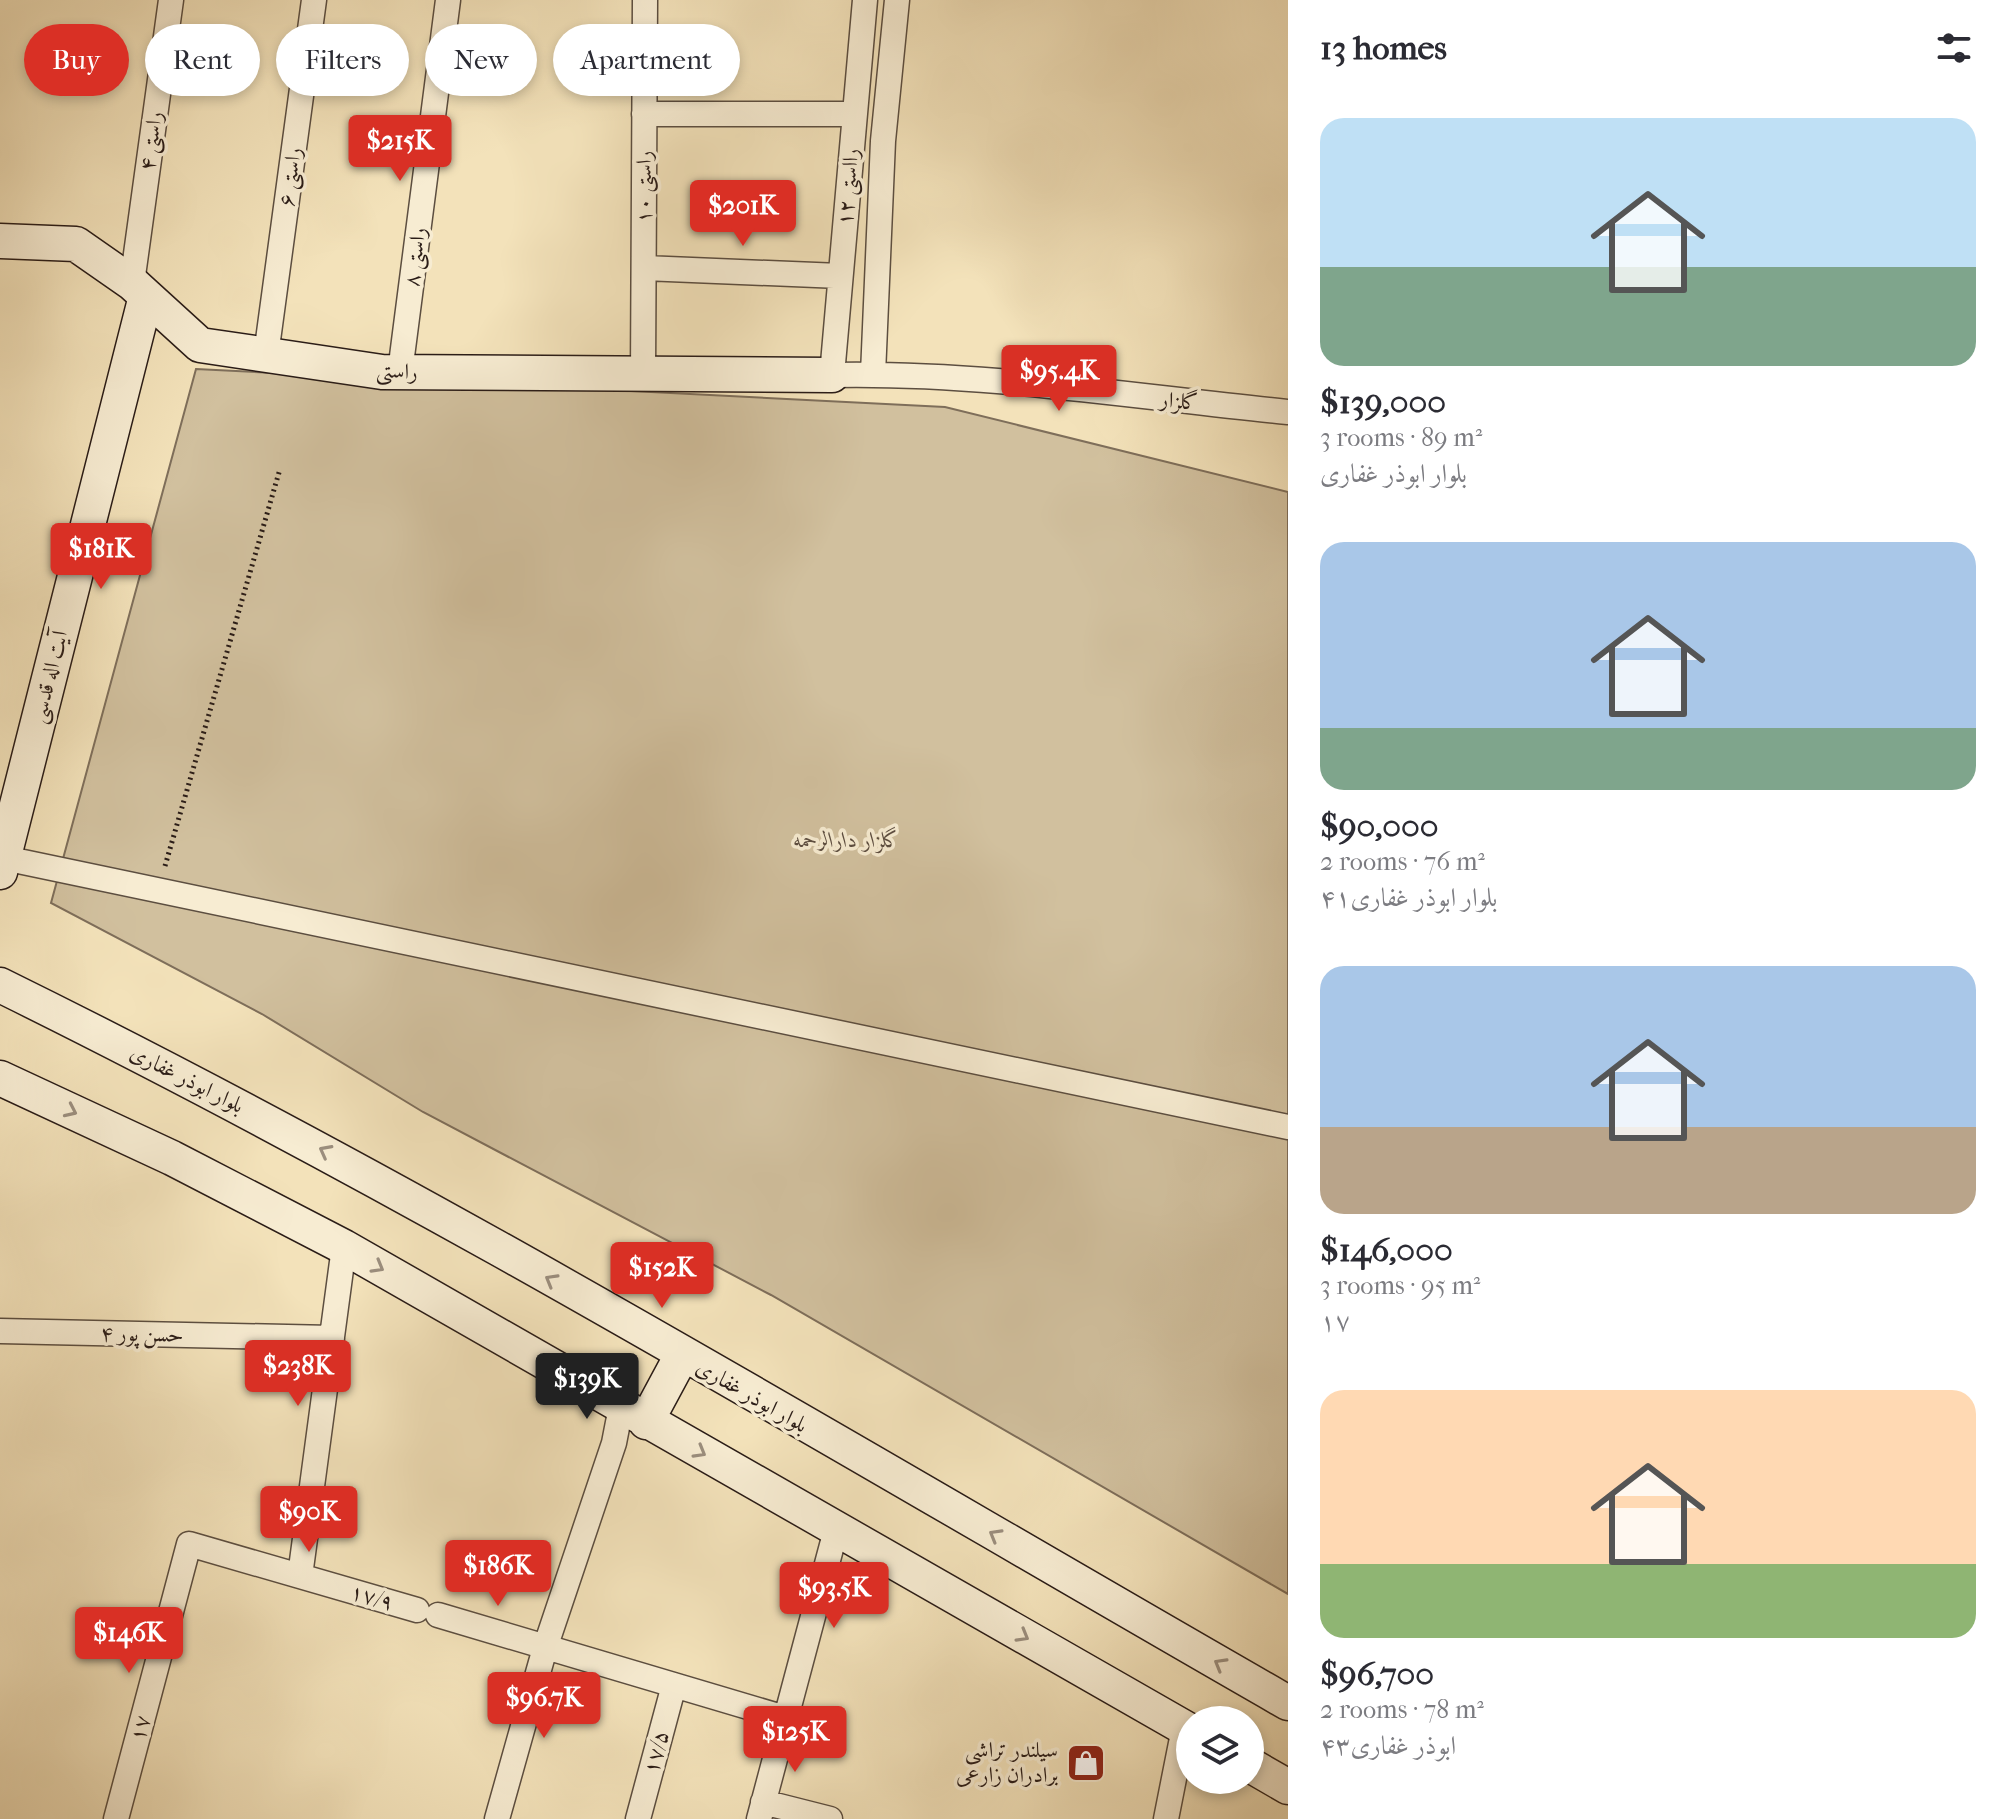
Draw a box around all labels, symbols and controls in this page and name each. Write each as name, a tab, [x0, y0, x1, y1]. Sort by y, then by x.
chip: Buy	[24, 24, 129, 96]
chip: Rent	[145, 24, 260, 96]
chip: Filters	[276, 24, 409, 96]
chip: New	[425, 24, 537, 96]
chip: Apartment	[553, 24, 740, 96]
icon: filters	[1932, 26, 1976, 70]
text: 13 homes	[1320, 28, 1447, 68]
street label: راستی ۴	[134, 110, 170, 173]
pin: $215K	[344, 115, 456, 183]
text: $215K	[367, 125, 434, 156]
street label: راستی ۶	[273, 146, 309, 209]
street label: ۱۲ رااستی	[832, 147, 866, 227]
street label: راستی ۱۰	[631, 151, 659, 223]
icon: home	[1576, 170, 1720, 314]
pin: $201K	[687, 180, 799, 248]
text: $201K	[708, 190, 778, 221]
street label: راستی ۸	[398, 226, 434, 288]
pin: $95.4K	[994, 345, 1124, 413]
text: $95.4K	[1019, 355, 1099, 386]
street label: راستی	[375, 357, 419, 387]
text: $139,000	[1320, 382, 1446, 422]
street label: گلزار	[1157, 385, 1199, 417]
text: 3 rooms · 89 m²	[1320, 422, 1482, 453]
text: بلوار ابوذر غفاری	[1320, 458, 1467, 489]
pin: $181K	[45, 523, 157, 591]
text: $181K	[69, 533, 133, 564]
icon: home	[1576, 594, 1720, 738]
street label: آیت اله قدسی	[24, 625, 76, 727]
text: $90,000	[1320, 806, 1439, 846]
park label: گلزار دارالرحمه	[794, 826, 900, 854]
text: 2 rooms · 76 m²	[1320, 846, 1485, 877]
text: بلوار ابوذر غفاری۴۱	[1320, 882, 1497, 913]
icon: home	[1576, 1018, 1720, 1162]
street label: بلوار ابوذر غفاری	[126, 1039, 248, 1119]
one-way arrow	[62, 1101, 77, 1117]
one-way arrow	[319, 1146, 333, 1161]
text: $146,000	[1320, 1230, 1453, 1270]
pin: $152K	[606, 1242, 718, 1310]
text: $152K	[629, 1252, 696, 1283]
one-way arrow	[369, 1257, 383, 1272]
text: 3 rooms · 95 m²	[1320, 1270, 1480, 1301]
one-way arrow	[545, 1274, 560, 1290]
text: ۱۷	[1320, 1306, 1350, 1337]
street label: ۴ حسن پور	[100, 1320, 184, 1351]
pin: $238K	[242, 1340, 354, 1408]
text: $238K	[263, 1350, 333, 1381]
pin: $139K	[531, 1353, 643, 1421]
street label: بلوار ابوذر غفاری	[692, 1354, 812, 1438]
text: $139K	[554, 1363, 620, 1394]
icon: home	[1576, 1442, 1720, 1586]
one-way arrow	[692, 1443, 706, 1458]
pin: $90K	[262, 1486, 356, 1554]
text: $90K	[278, 1496, 340, 1527]
one-way arrow	[989, 1529, 1004, 1545]
pin: $186K	[442, 1540, 554, 1608]
text: $186K	[463, 1550, 533, 1581]
pin: $93.5K	[769, 1562, 899, 1630]
text: $93.5K	[798, 1572, 870, 1603]
street label: ۱۷/۹	[347, 1578, 397, 1616]
pin: $146K	[73, 1607, 185, 1675]
text: $146K	[93, 1617, 165, 1648]
one-way arrow	[1014, 1626, 1029, 1642]
text: $96,700	[1320, 1654, 1434, 1694]
one-way arrow	[1214, 1658, 1229, 1674]
pin: $96.7K	[479, 1672, 609, 1740]
text: $96.7K	[505, 1682, 583, 1713]
text: 2 rooms · 78 m²	[1320, 1694, 1484, 1725]
pin: $125K	[739, 1706, 851, 1774]
map controls	[1176, 1706, 1264, 1794]
button: layers	[1176, 1706, 1264, 1794]
street label: ۱۷	[124, 1712, 156, 1744]
text: $125K	[761, 1716, 829, 1747]
street label: ۱۷/۵	[638, 1727, 674, 1777]
text: ۴۳ابوذر غفاری	[1320, 1730, 1456, 1761]
place label: سیلندر تراشی برادران زارعی	[956, 1737, 1058, 1788]
shop icon: سیلندر تراشی برادران زارعی	[1065, 1742, 1107, 1784]

